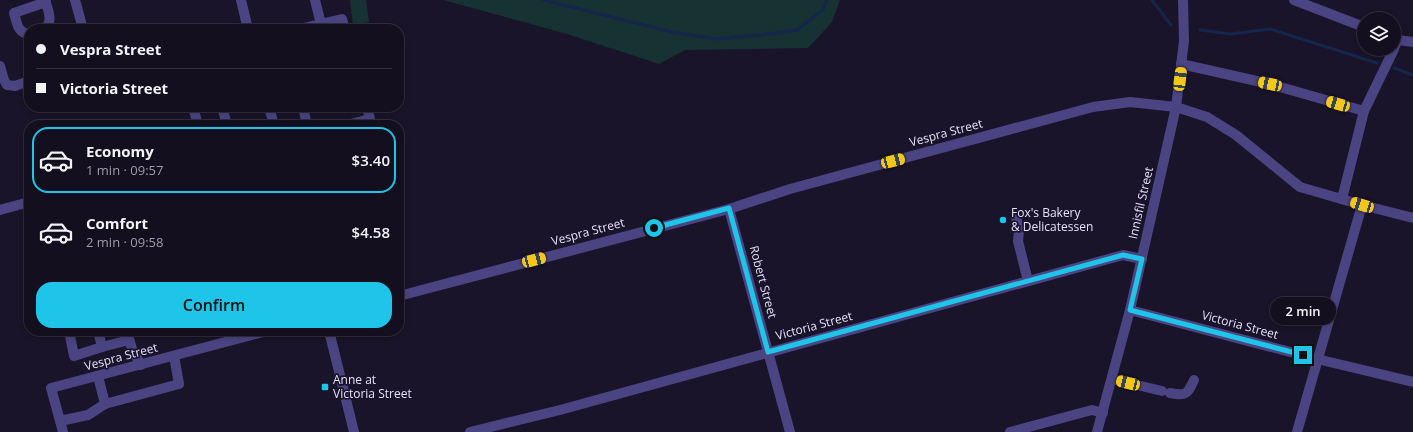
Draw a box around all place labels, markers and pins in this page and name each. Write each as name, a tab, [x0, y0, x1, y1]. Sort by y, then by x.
place label: Fox's Bakery & Delicatessen	[1011, 204, 1093, 235]
marker: Fox's Bakery & Delicatessen	[998, 215, 1008, 225]
place label: Anne at Victoria Street	[333, 371, 412, 402]
marker: Anne at Victoria Street	[320, 382, 330, 392]

